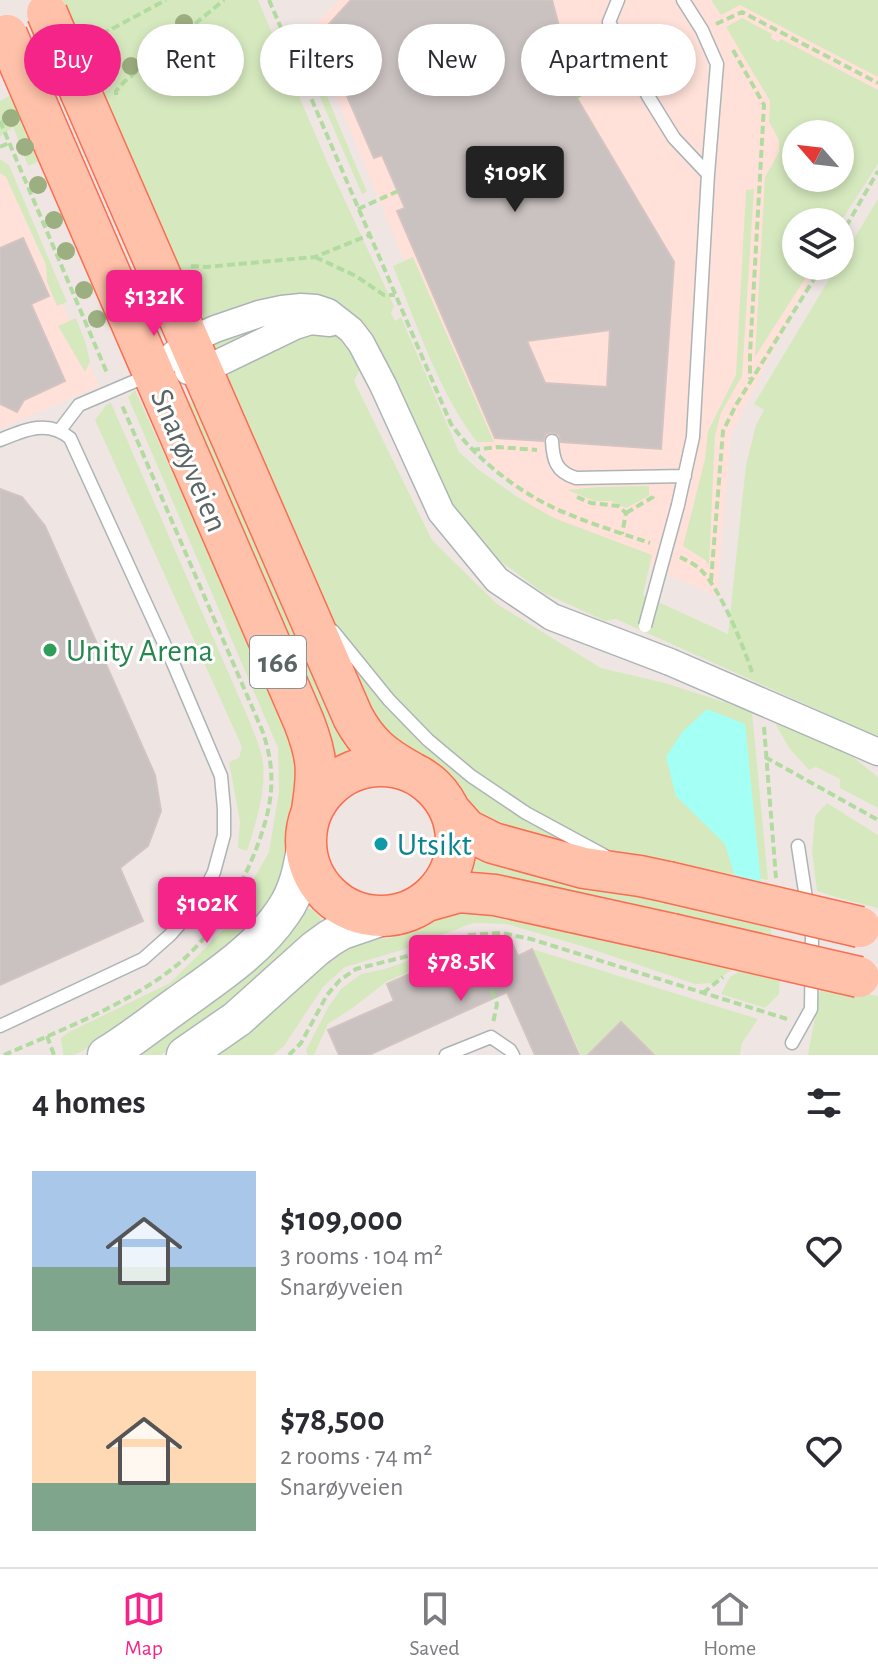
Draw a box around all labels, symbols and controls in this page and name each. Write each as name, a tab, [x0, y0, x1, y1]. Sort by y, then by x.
chip: Buy	[24, 24, 121, 96]
chip: Rent	[137, 24, 244, 96]
chip: Filters	[260, 24, 382, 96]
chip: New	[398, 24, 505, 96]
chip: Apartment	[521, 24, 696, 96]
north arrow	[782, 120, 854, 192]
map controls	[782, 120, 854, 280]
pin: $109K	[459, 146, 571, 214]
text: $109K	[484, 159, 546, 185]
button: layers	[782, 208, 854, 280]
pin: $132K	[98, 270, 210, 338]
text: $132K	[124, 283, 184, 309]
street label: Snarøyveien	[145, 384, 233, 537]
place label: Unity Arena	[66, 635, 213, 667]
road number: 166	[250, 636, 306, 688]
marker: Unity Arena	[41, 641, 59, 659]
place label: Utsikt	[397, 829, 472, 861]
marker: Utsikt	[372, 835, 390, 853]
pin: $102K	[151, 877, 263, 945]
text: $102K	[176, 890, 238, 916]
pin: $78.5K	[396, 935, 526, 1003]
text: $78.5K	[427, 948, 495, 974]
icon: filters	[802, 1081, 846, 1125]
text: 4 homes	[32, 1086, 146, 1120]
icon: home	[96, 1203, 192, 1299]
text: $109,000	[280, 1203, 403, 1237]
icon: heart	[802, 1229, 846, 1273]
text: 3 rooms · 104 m²	[280, 1243, 443, 1269]
text: Snarøyveien	[280, 1274, 403, 1300]
icon: home	[96, 1403, 192, 1499]
text: $78,500	[280, 1403, 385, 1437]
icon: heart	[802, 1429, 846, 1473]
text: 2 rooms · 74 m²	[280, 1443, 432, 1469]
text: Snarøyveien	[280, 1474, 403, 1500]
tab: Map	[122, 1587, 166, 1661]
tab: Saved	[409, 1587, 460, 1661]
tab: Home	[703, 1587, 756, 1661]

